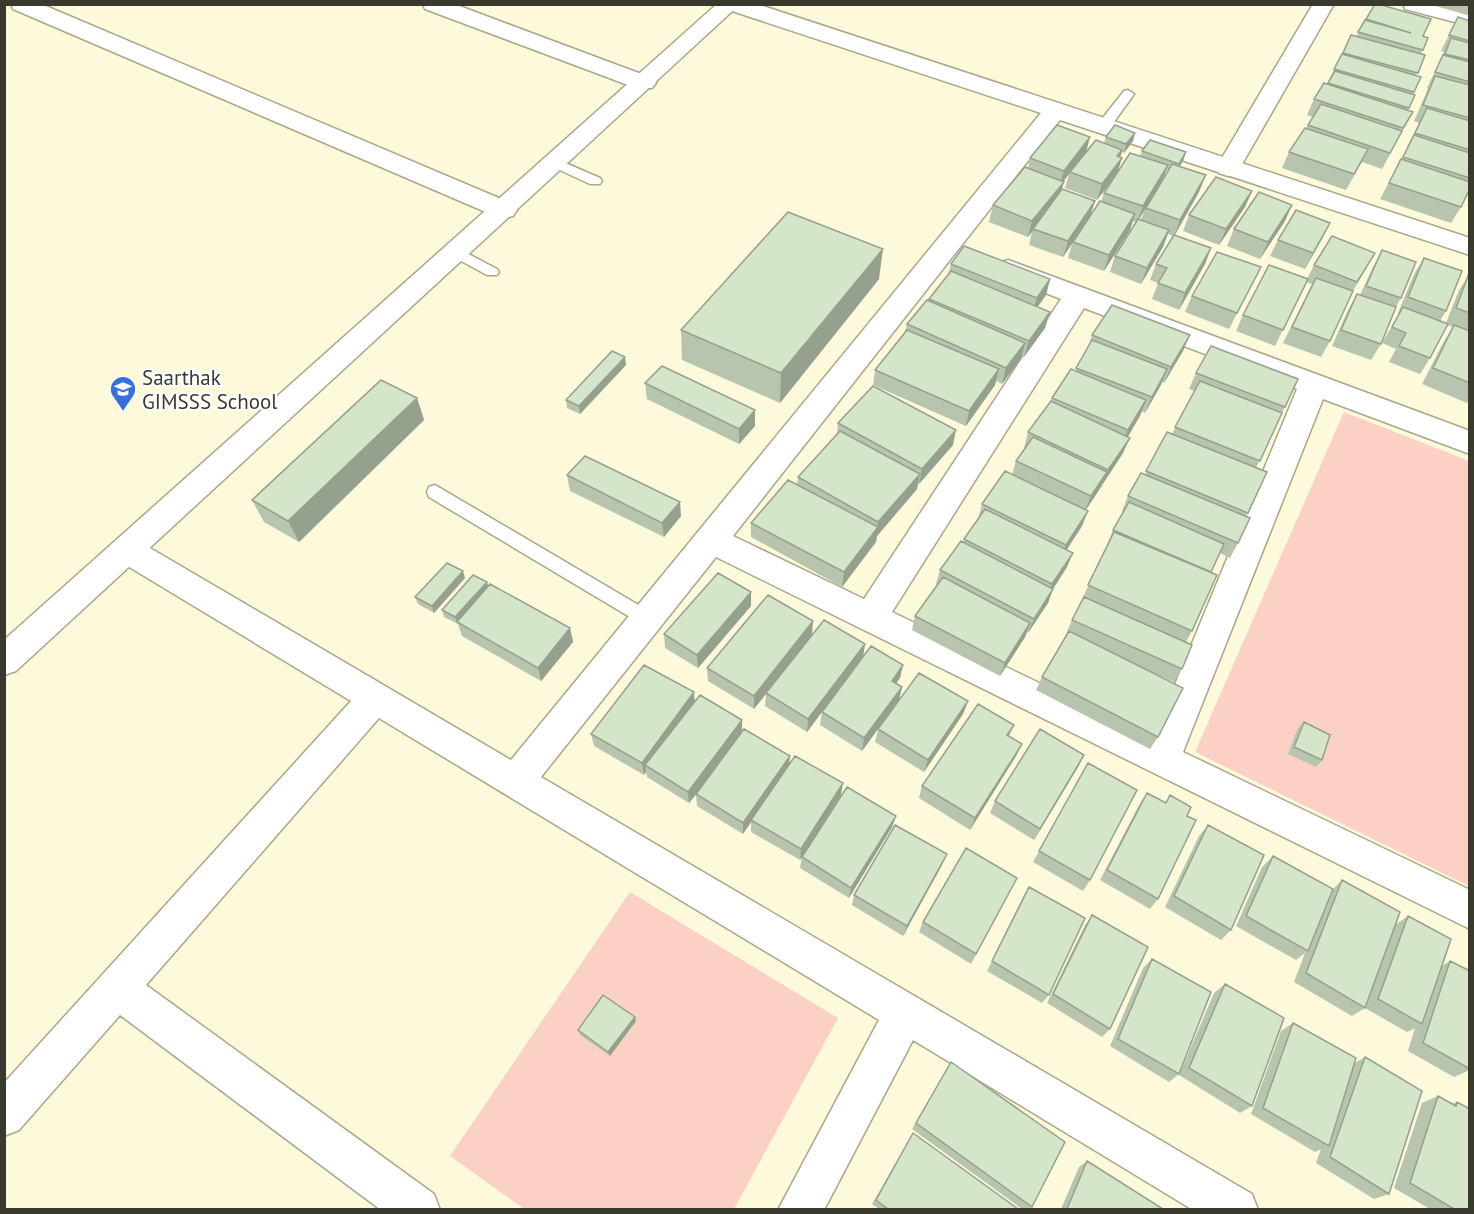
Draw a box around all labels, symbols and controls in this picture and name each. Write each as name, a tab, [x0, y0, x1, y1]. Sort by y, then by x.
place label: Saarthak GIMSSS School	[142, 364, 277, 415]
school or university icon: Saarthak GIMSSS School	[108, 374, 138, 412]

